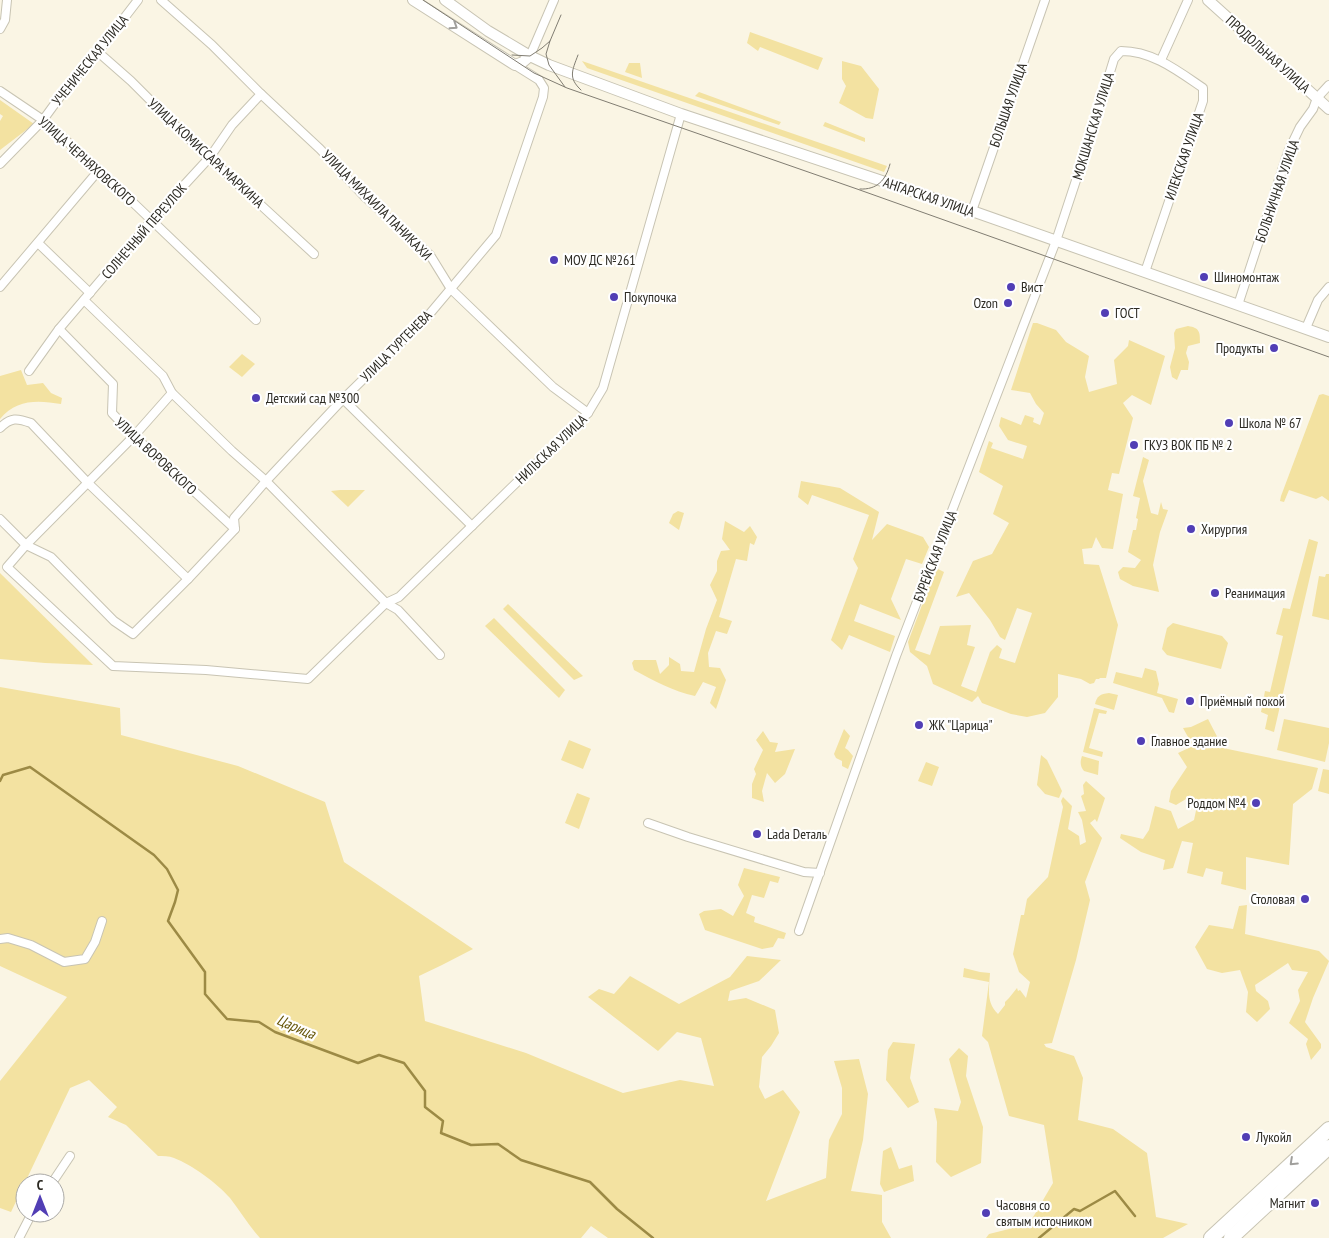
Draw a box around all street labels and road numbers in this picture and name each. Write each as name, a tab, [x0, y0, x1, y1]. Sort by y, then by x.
street label: УЧЕНИЧЕСКАЯ УЛИЦА	[48, 11, 132, 109]
street label: ПРОДОЛЬНАЯ УЛИЦА	[1222, 11, 1314, 97]
street label: БОЛЬШАЯ УЛИЦА	[985, 60, 1031, 149]
street label: МОКШАНСКАЯ УЛИЦА	[1068, 70, 1118, 182]
street label: УЛИЦА КОМИССАРА МАРКИНА	[144, 94, 268, 212]
street label: ИЛЕКСКАЯ УЛИЦА	[1161, 109, 1208, 202]
street label: УЛИЦА ЧЕРНЯХОВСКОГО	[35, 113, 140, 210]
street label: БОЛЬНИЧНАЯ УЛИЦА	[1251, 137, 1303, 245]
street label: УЛИЦА МИХАИЛА ПАНИКАХИ	[318, 146, 436, 264]
street label: АНГАРСКАЯ УЛИЦА	[881, 173, 977, 221]
street label: СОЛНЕЧНЫЙ ПЕРЕУЛОК	[97, 179, 191, 283]
street label: УЛИЦА ТУРГЕНЕВА	[356, 306, 436, 386]
street label: НИЛЬСКАЯ УЛИЦА	[511, 410, 591, 488]
street label: УЛИЦА ВОРОВСКОГО	[111, 413, 201, 499]
street label: БУРЕЙСКАЯ УЛИЦА	[909, 507, 961, 604]

